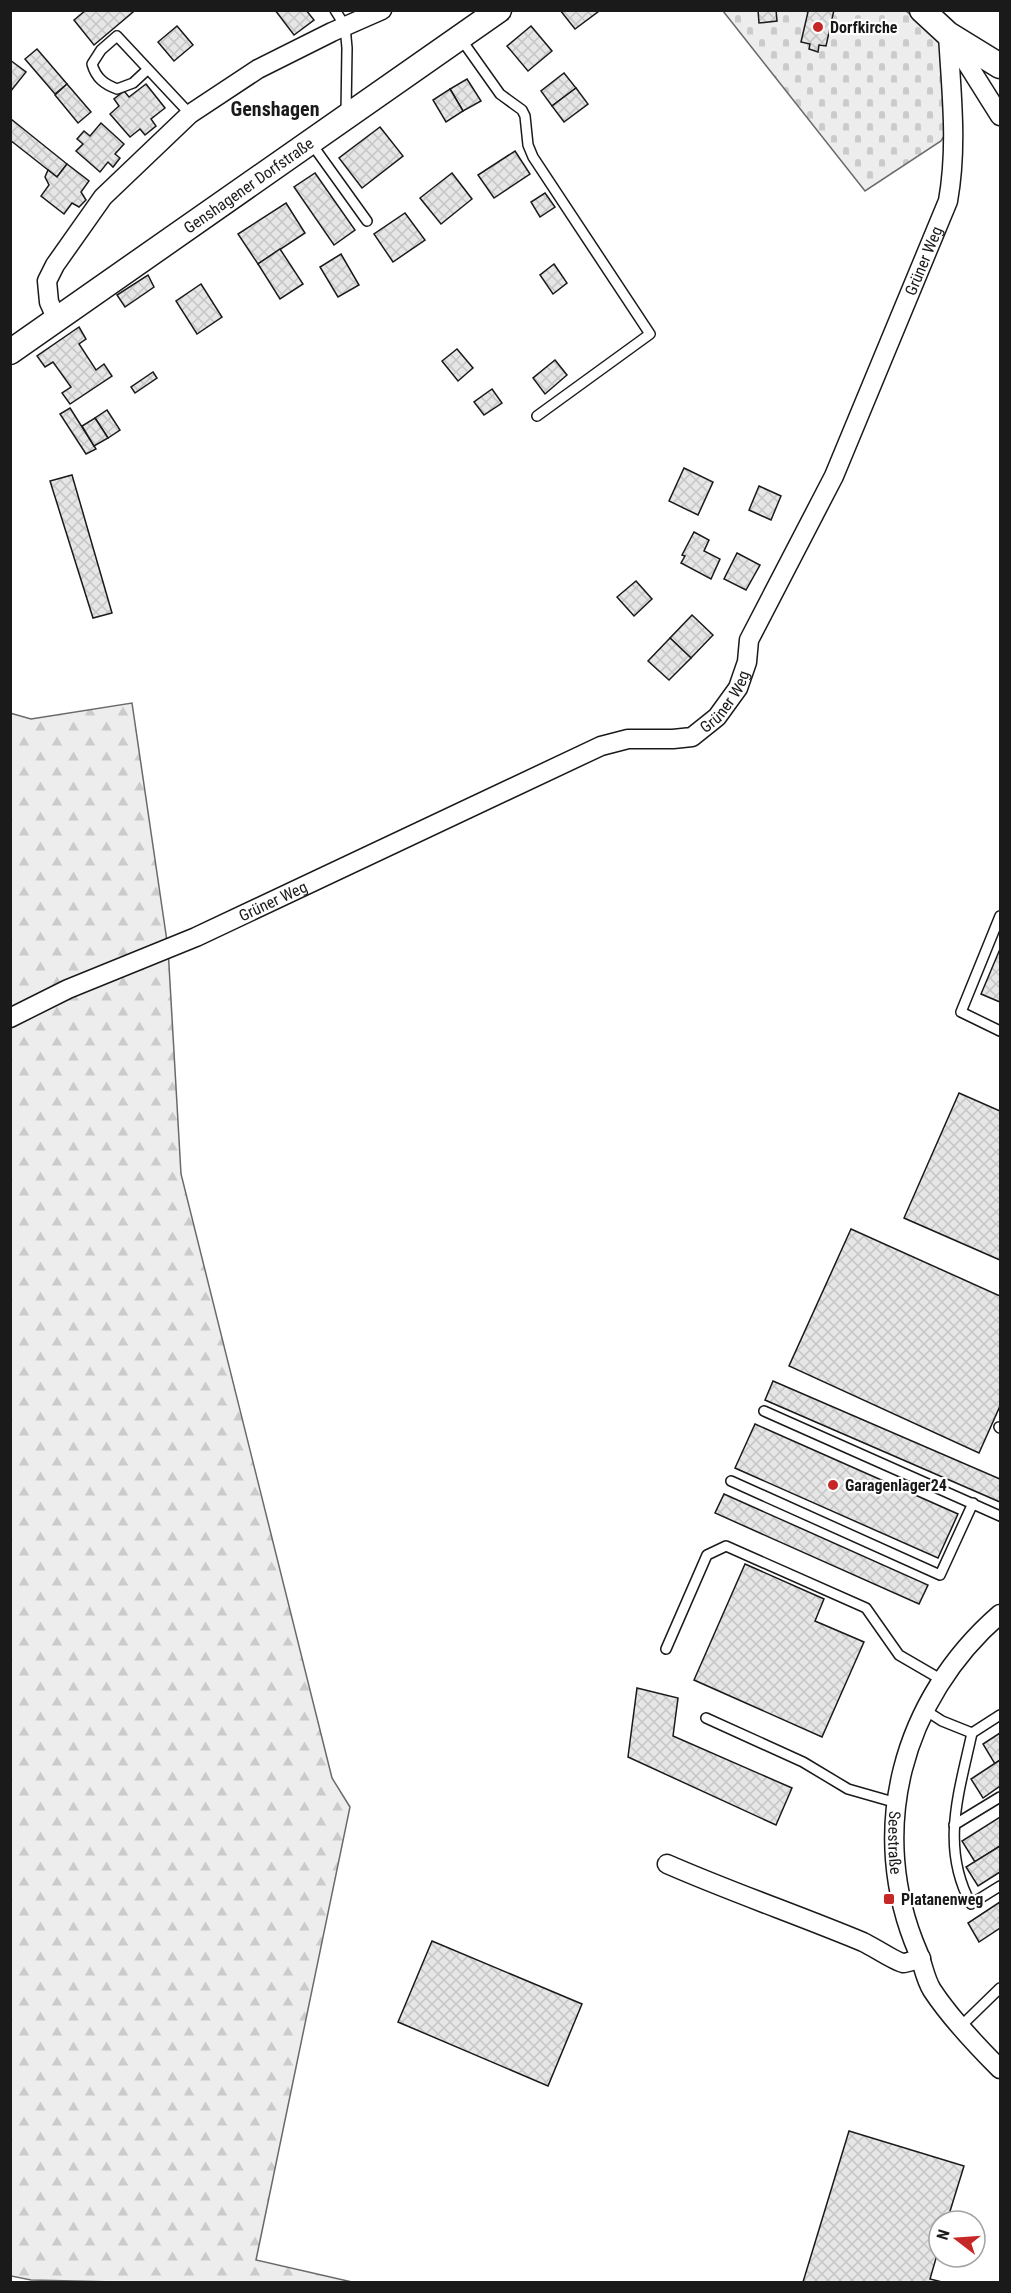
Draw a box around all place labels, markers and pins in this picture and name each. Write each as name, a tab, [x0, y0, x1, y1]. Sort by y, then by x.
place label: Dorfkirche	[830, 18, 898, 37]
marker: Dorfkirche	[811, 20, 825, 34]
place label: Garagenlager24	[845, 1476, 947, 1495]
marker: Garagenlager24	[826, 1478, 840, 1492]
place label: Platanenweg	[901, 1890, 983, 1909]
marker: Platanenweg	[882, 1892, 896, 1906]

